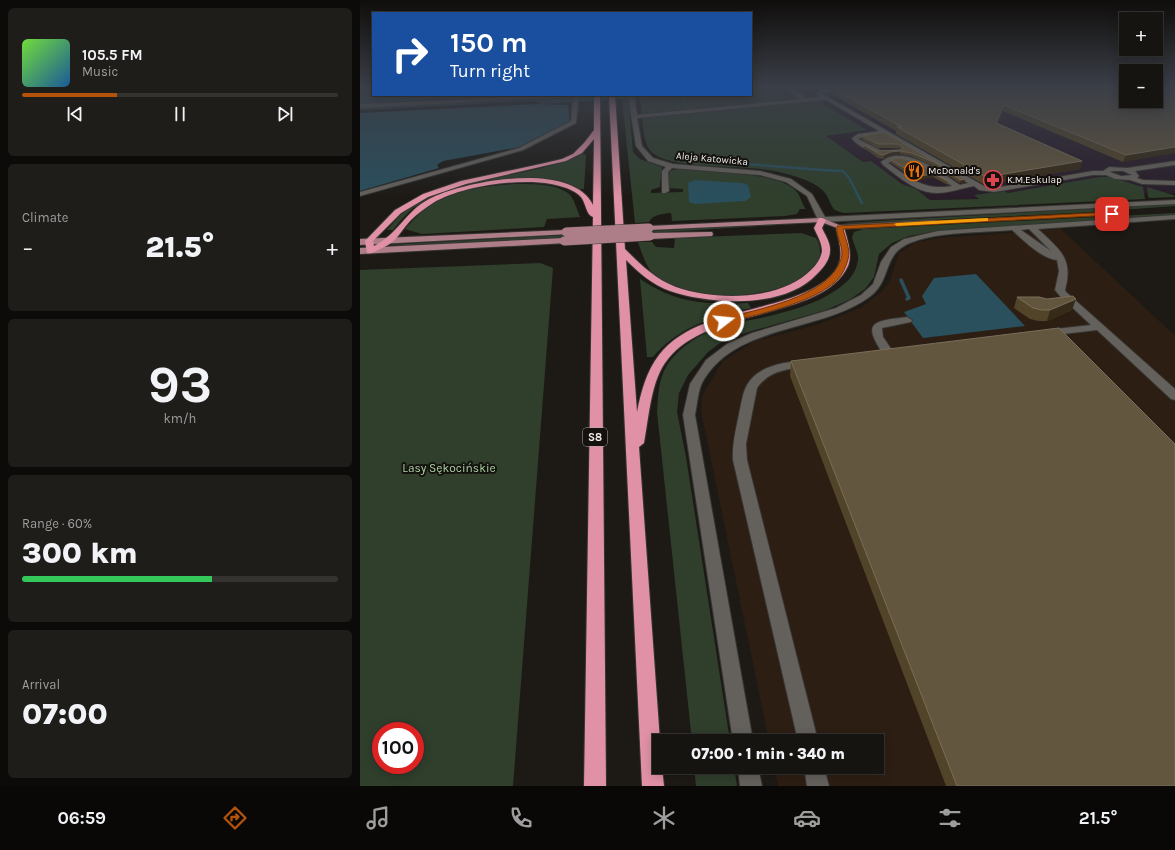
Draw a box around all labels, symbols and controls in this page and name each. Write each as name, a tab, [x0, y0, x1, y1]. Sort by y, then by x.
map controls	[1119, 12, 1163, 108]
button: +	[1119, 12, 1163, 56]
text: 150 m	[450, 26, 528, 59]
icon: right	[384, 28, 436, 80]
text: 105.5 FM	[82, 46, 143, 64]
text: Turn right	[450, 60, 530, 82]
text: Music	[82, 64, 118, 79]
button: −	[1119, 64, 1163, 108]
icon: previous	[64, 103, 86, 125]
icon: pause	[169, 103, 191, 125]
icon: next	[274, 103, 296, 125]
street label: Aleja Katowicka	[676, 150, 748, 168]
restaurant icon: McDonald's	[903, 160, 925, 182]
place label: McDonald's	[928, 165, 981, 177]
pharmacy icon: K.M.Eskulap	[982, 169, 1004, 191]
place label: K.M.Eskulap	[1007, 174, 1062, 186]
pin	[1095, 197, 1129, 231]
icon: arrive	[1101, 203, 1123, 225]
text: Climate	[22, 210, 68, 225]
text: 21.5°	[145, 229, 215, 265]
text: −	[22, 235, 34, 261]
text: +	[326, 235, 338, 261]
position arrow	[703, 300, 745, 342]
text: 93	[148, 354, 212, 415]
text: km/h	[164, 411, 196, 426]
road number: S8	[583, 428, 607, 446]
park label: Lasy Sękocińskie	[402, 461, 496, 475]
text: Range · 60%	[22, 516, 92, 531]
text: 300 km	[22, 535, 138, 571]
text: Arrival	[22, 677, 60, 692]
text: 07:00	[22, 696, 108, 732]
speed limit sign: 100	[372, 722, 424, 774]
text: 07:00 · 1 min · 340 m	[691, 745, 845, 763]
icon: directions	[221, 804, 249, 832]
icon: music	[364, 804, 392, 832]
icon: phone	[507, 804, 535, 832]
icon: climate	[650, 804, 678, 832]
icon: car	[793, 804, 821, 832]
icon: filters	[936, 804, 964, 832]
text: 06:59	[57, 807, 106, 829]
text: 21.5°	[1079, 807, 1117, 829]

